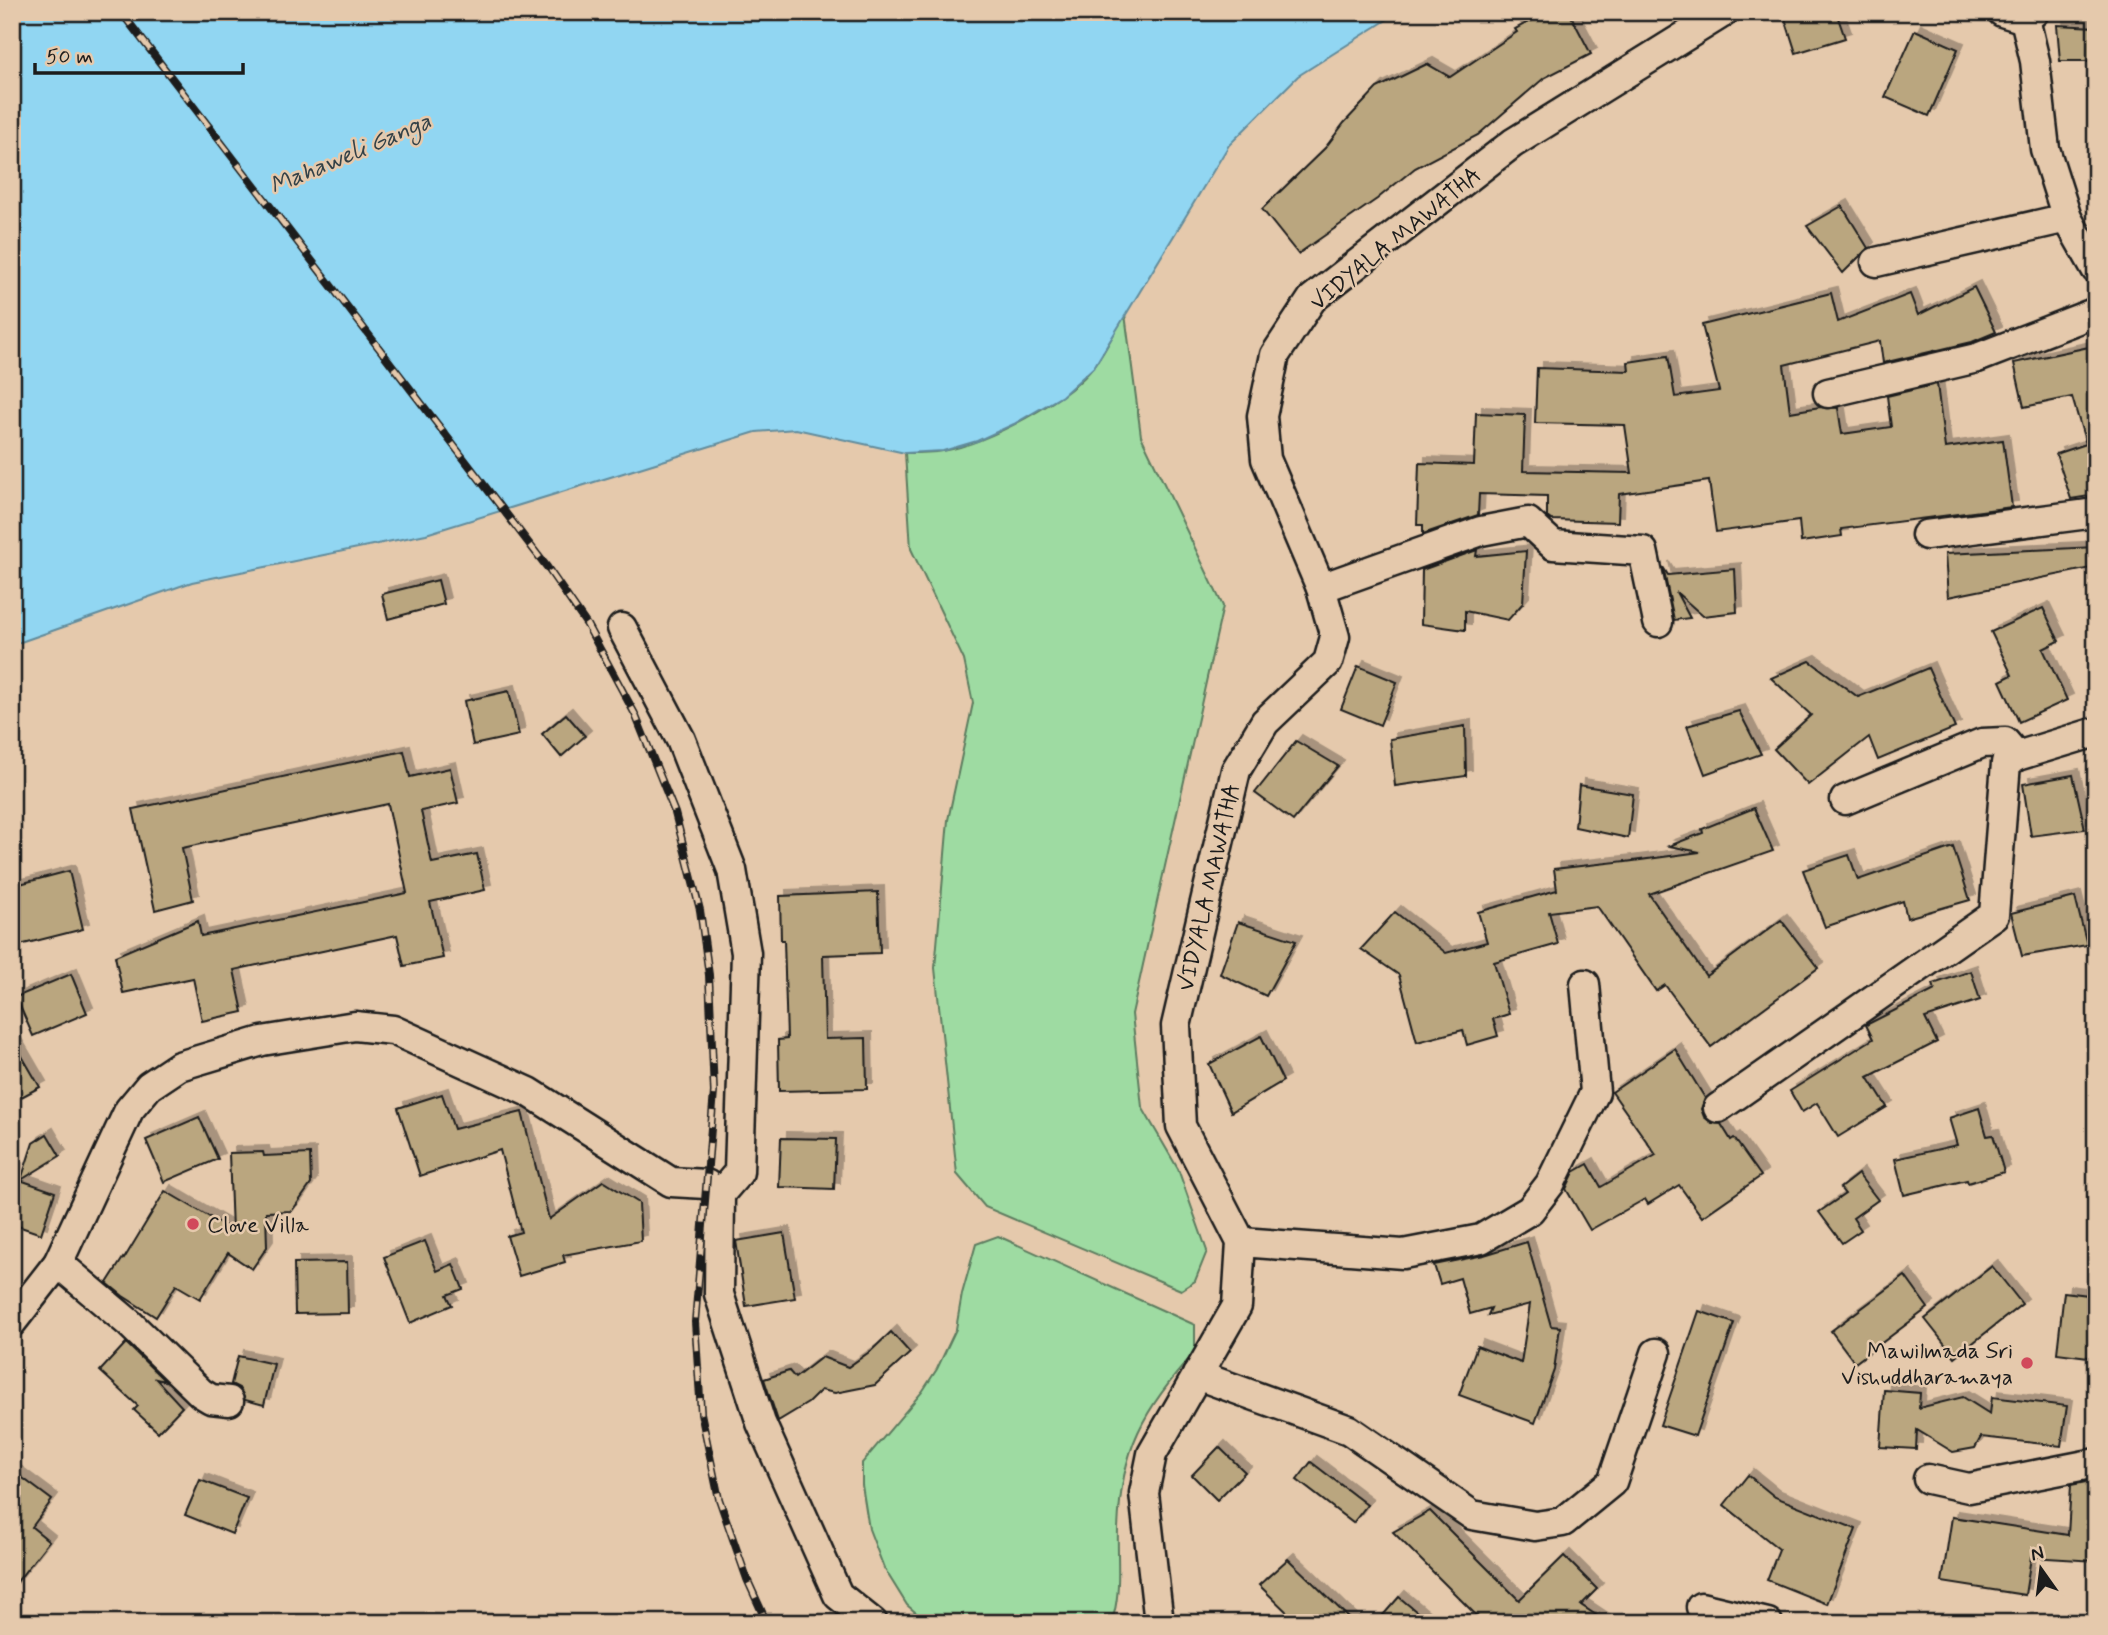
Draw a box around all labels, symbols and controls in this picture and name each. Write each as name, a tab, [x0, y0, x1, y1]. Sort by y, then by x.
scale bar	[35, 32, 243, 76]
text: 50 m	[46, 43, 93, 71]
water label: Mahaweli Ganga	[265, 106, 437, 204]
street label: VIDYALA MAWATHA	[1304, 161, 1488, 318]
street label: VIDYALA MAWATHA	[1171, 781, 1248, 994]
place label: Clove Villa	[207, 1211, 309, 1241]
marker: Clove Villa	[185, 1216, 201, 1232]
place label: Mawilmada Sri Vishuddharamaya	[1841, 1337, 2013, 1393]
marker: Mawilmada Sri Vishuddharamaya	[2019, 1355, 2035, 1371]
north arrow	[2007, 1534, 2076, 1604]
text: N	[2028, 1540, 2046, 1568]

